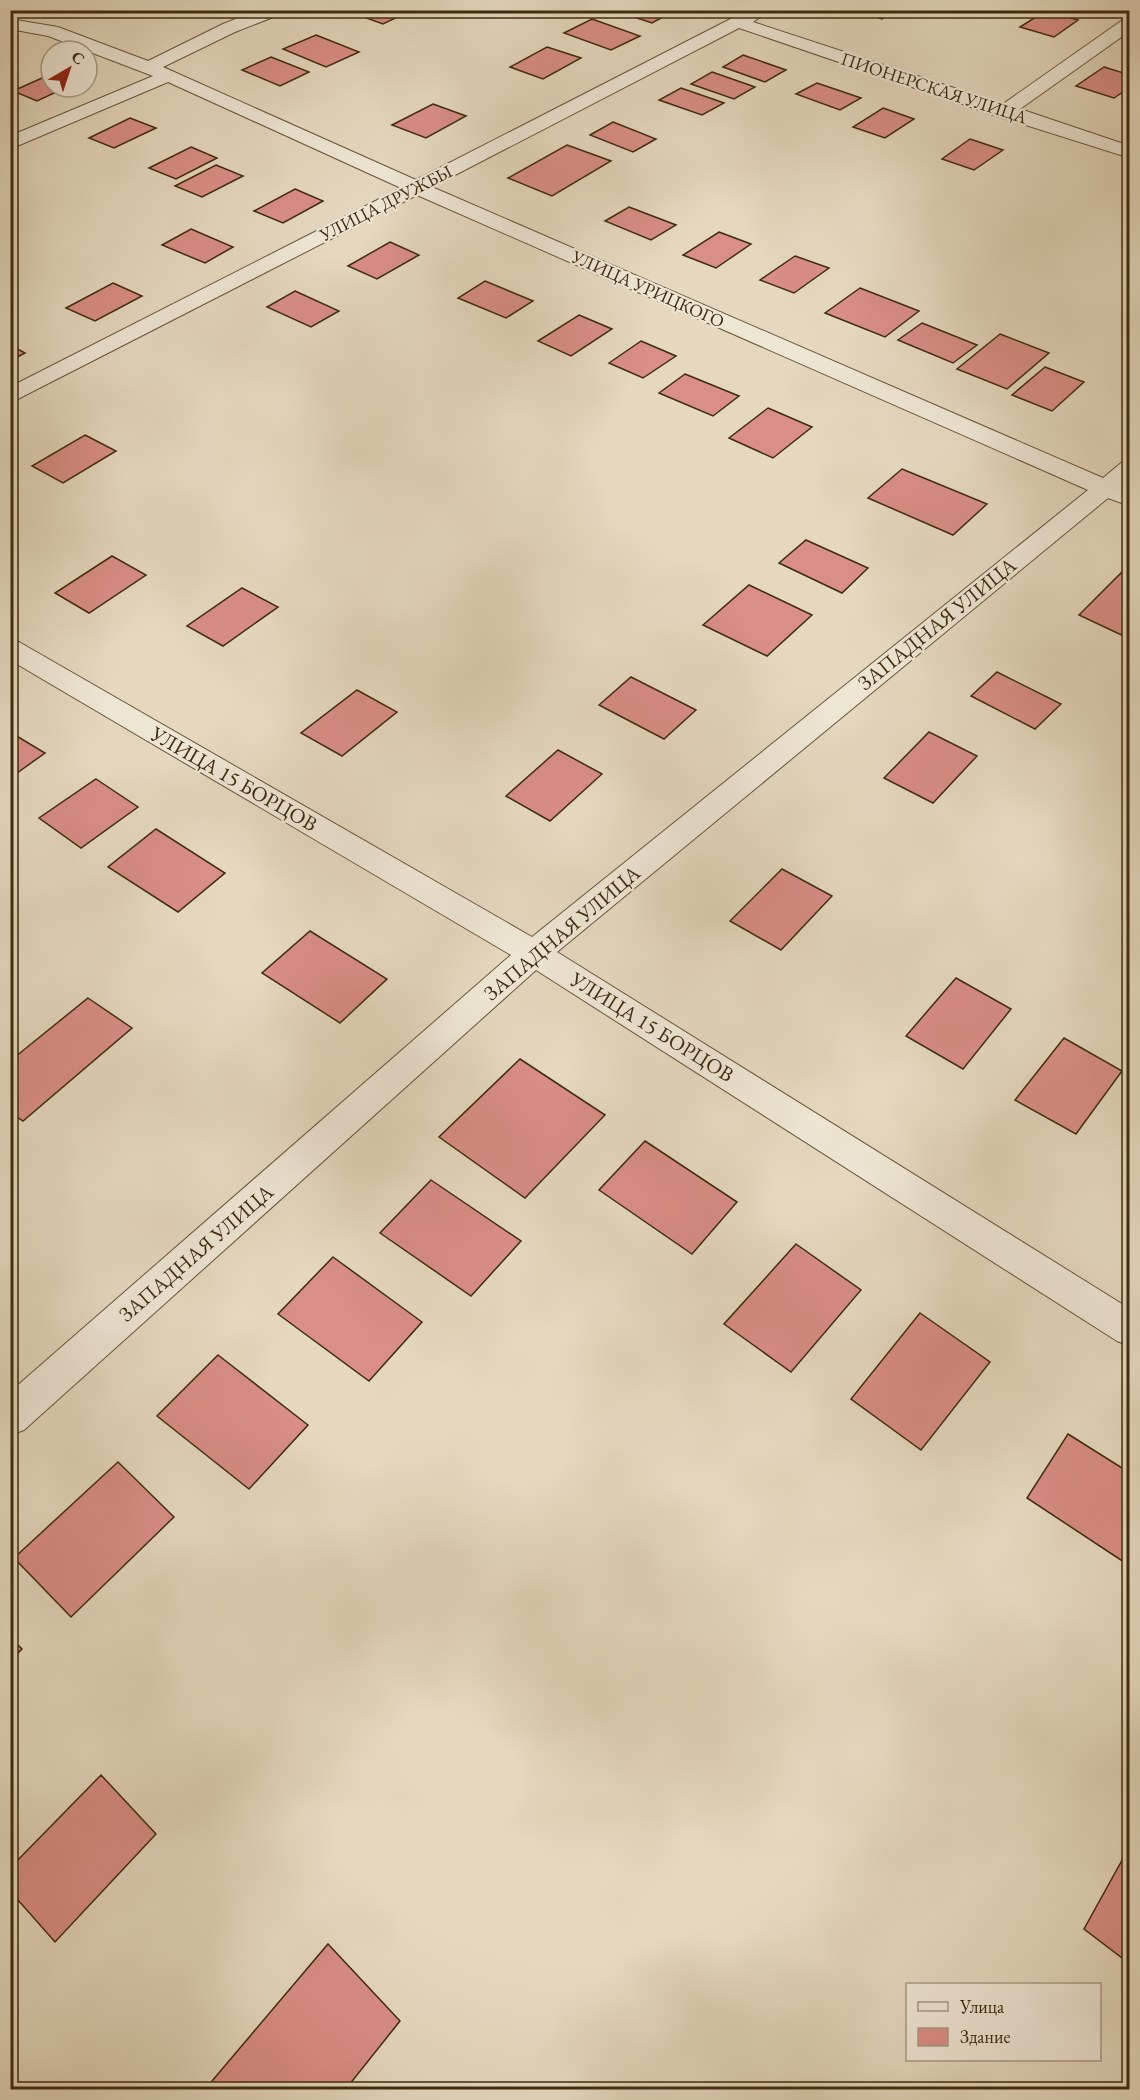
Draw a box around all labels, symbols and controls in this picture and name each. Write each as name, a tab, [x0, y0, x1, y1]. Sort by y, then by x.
north arrow	[39, 39, 99, 99]
text: С	[67, 46, 89, 69]
street label: ПИОНЕРСКАЯ УЛИЦА	[838, 47, 1031, 129]
street label: УЛИЦА ДРУЖБЫ	[315, 159, 456, 246]
street label: УЛИЦА УРИЦКОГО	[567, 244, 728, 333]
street label: ЗАПАДНАЯ УЛИЦА	[852, 551, 1022, 696]
street label: УЛИЦА 15 БОРЦОВ	[145, 719, 322, 837]
street label: ЗАПАДНАЯ УЛИЦА	[478, 859, 646, 1006]
street label: УЛИЦА 15 БОРЦОВ	[565, 965, 739, 1088]
street label: ЗАПАДНАЯ УЛИЦА	[113, 1178, 279, 1327]
legend	[906, 1983, 1101, 2061]
text: Улица	[959, 1995, 1005, 2018]
text: Здание	[960, 2025, 1010, 2048]

